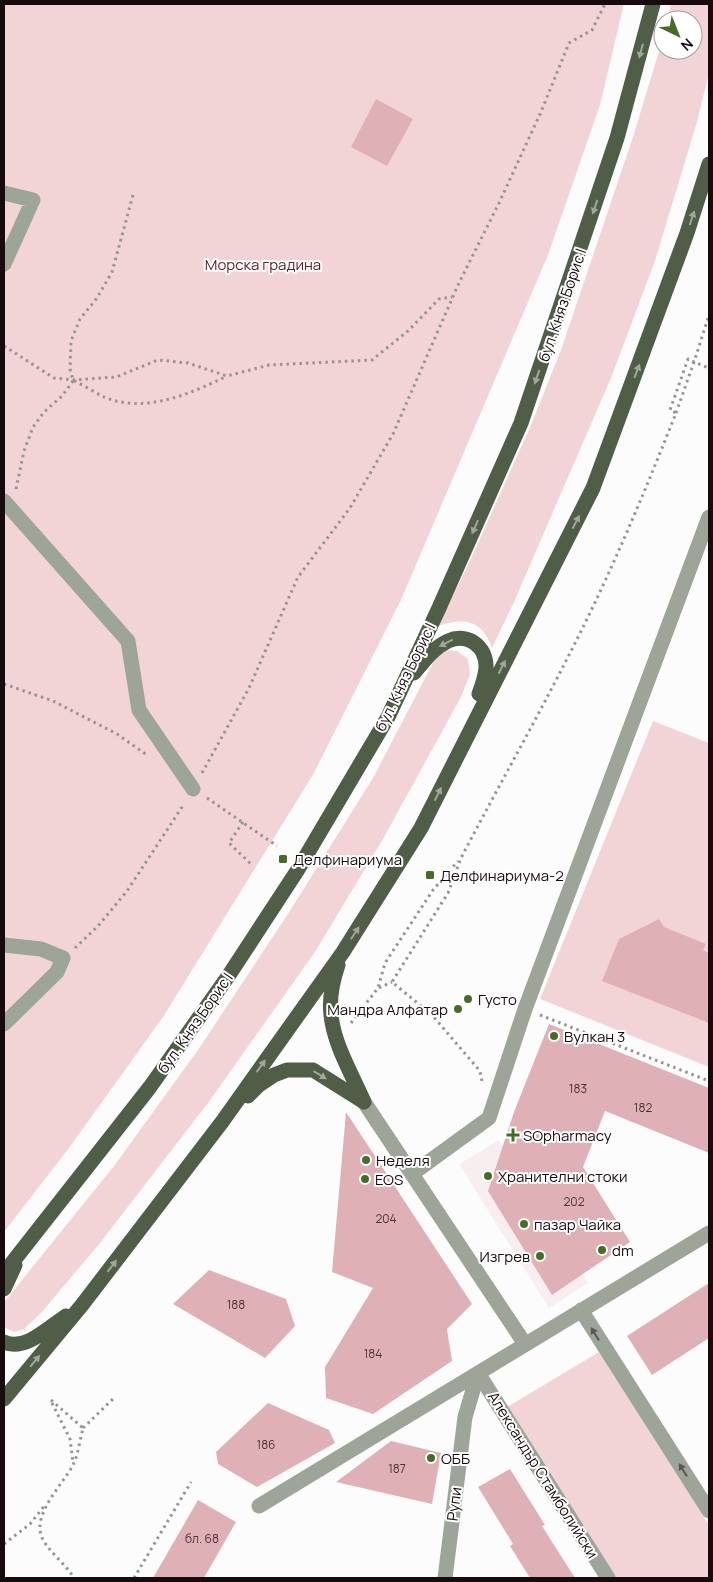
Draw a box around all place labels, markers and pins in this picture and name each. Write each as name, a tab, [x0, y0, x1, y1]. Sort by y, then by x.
place label: Делфинариума	[293, 849, 402, 870]
marker: Делфинариума	[277, 853, 289, 865]
place label: Делфинариума-2	[440, 865, 564, 886]
marker: Делфинариума-2	[424, 869, 436, 881]
place label: Густо	[478, 989, 517, 1010]
marker: Густо	[462, 993, 474, 1005]
place label: Мандра Алфатар	[327, 999, 448, 1020]
marker: Мандра Алфатар	[452, 1003, 464, 1015]
place label: Вулкан 3	[564, 1026, 625, 1047]
marker: Вулкан 3	[548, 1030, 560, 1042]
place label: SOpharmacy	[523, 1125, 612, 1146]
marker: SOpharmacy	[507, 1129, 519, 1141]
place label: Неделя	[376, 1150, 430, 1171]
marker: Неделя	[360, 1154, 372, 1166]
place label: Хранителни стоки	[498, 1166, 628, 1187]
place label: EOS	[375, 1169, 403, 1190]
marker: Хранителни стоки	[482, 1170, 494, 1182]
marker: EOS	[359, 1173, 371, 1185]
place label: пазар Чайка	[534, 1214, 621, 1235]
marker: пазар Чайка	[518, 1218, 530, 1230]
place label: dm	[612, 1240, 634, 1261]
marker: dm	[596, 1244, 608, 1256]
place label: Изгрев	[479, 1246, 530, 1267]
marker: Изгрев	[534, 1250, 546, 1262]
place label: ОББ	[441, 1448, 470, 1469]
marker: ОББ	[425, 1452, 437, 1464]

